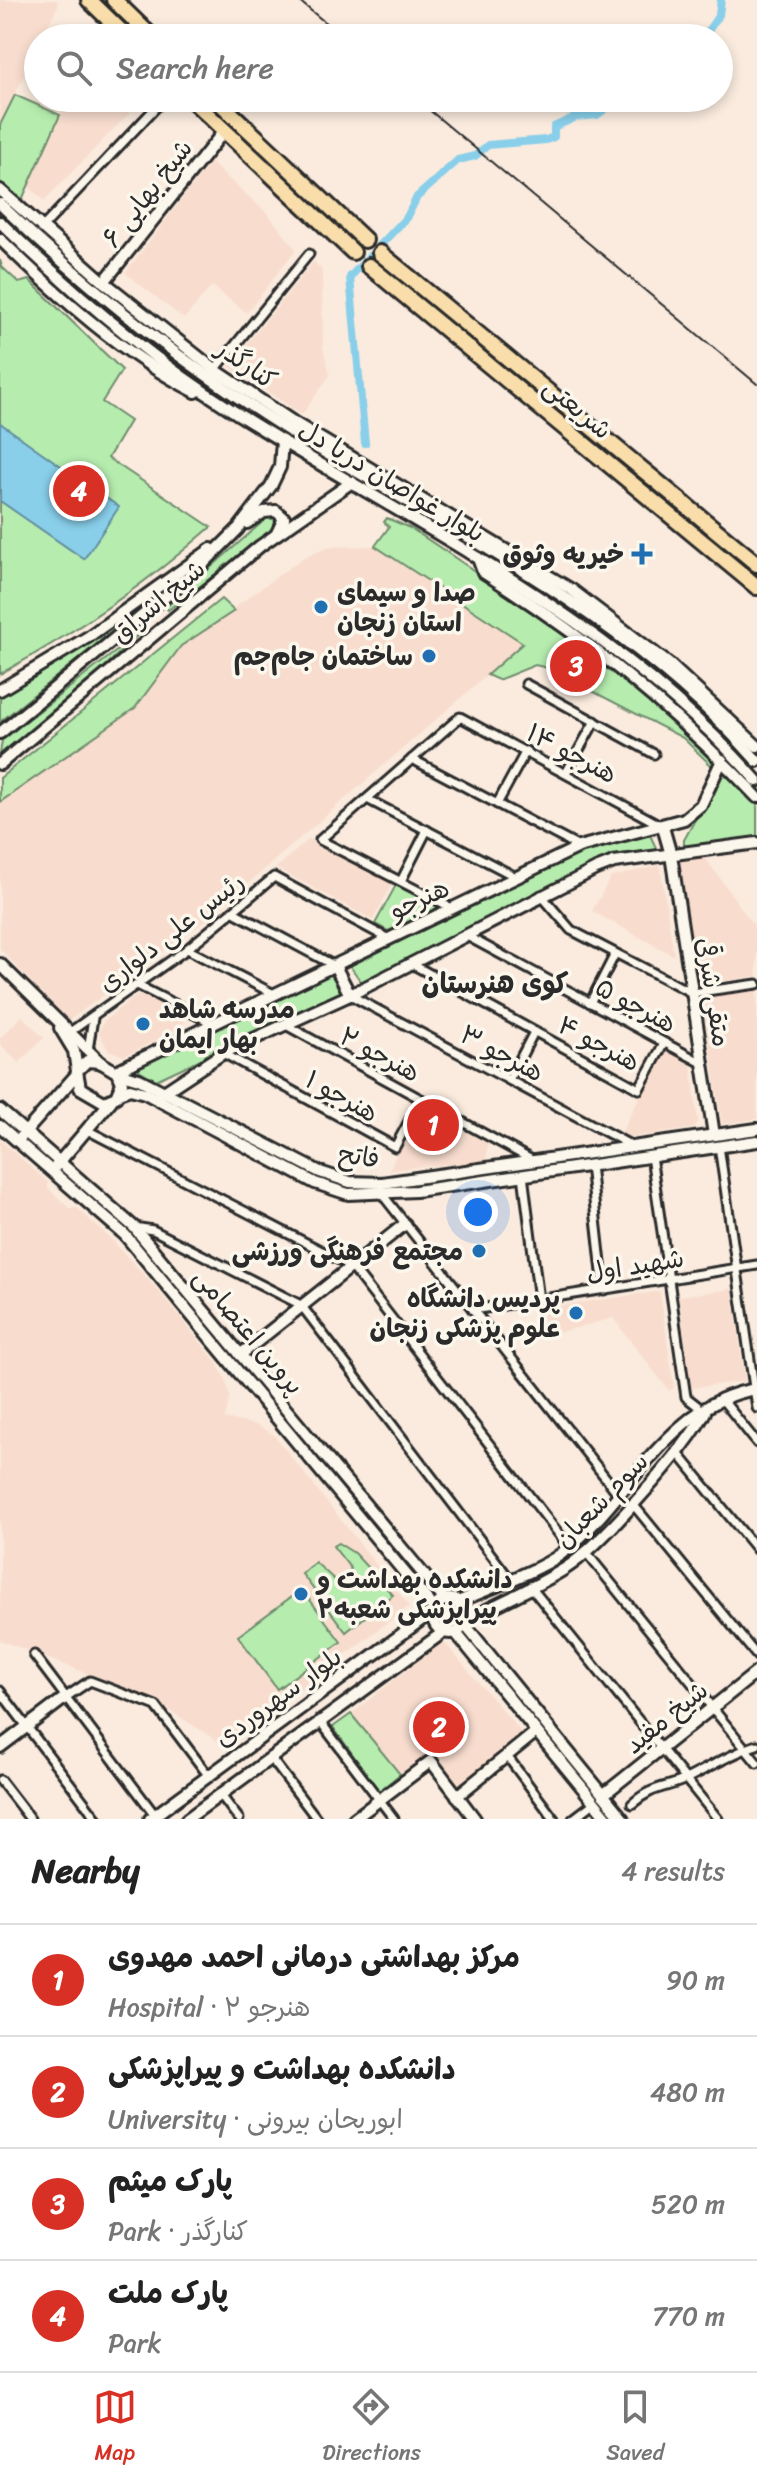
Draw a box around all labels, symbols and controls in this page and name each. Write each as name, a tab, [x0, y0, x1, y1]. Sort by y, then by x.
search box	[24, 24, 733, 112]
text: Search here	[116, 41, 274, 95]
icon: search	[52, 46, 96, 90]
street label: شیخ بهایی ۶	[89, 128, 205, 258]
street label: کنارگذر	[205, 325, 287, 402]
street label: شریعتی	[533, 365, 623, 451]
street label: بلوار غواصان دریا دل	[289, 407, 495, 555]
pin: 4	[53, 461, 105, 521]
place label: خیریه وثوق	[503, 531, 624, 577]
marker: خیریه وثوق	[631, 543, 653, 565]
street label: شیخ اشراق	[100, 547, 216, 655]
place label: صدا و سیمای استان زنجان	[337, 569, 476, 645]
marker: صدا و سیمای استان زنجان	[312, 598, 330, 616]
place label: ساختمان جام‌جم	[234, 633, 413, 679]
pin: 3	[550, 636, 602, 696]
marker: ساختمان جام‌جم	[420, 647, 438, 665]
street label: هنرجو ۱۴	[518, 710, 626, 796]
street label: رئیس علی دلواری	[87, 859, 255, 1005]
street label: هنرجو	[380, 865, 457, 933]
street label: متقی شرقی	[683, 934, 745, 1050]
district label: کوی هنرستان	[422, 959, 569, 1008]
street label: هنرجو ۵	[587, 964, 685, 1046]
place label: مدرسه شاهد بهار ایمان	[159, 986, 295, 1062]
street label: هنرجو ۴	[549, 1002, 649, 1084]
street label: هنرجو ۳	[451, 1011, 553, 1095]
street label: هنرجو ۲	[331, 1013, 429, 1095]
marker: مدرسه شاهد بهار ایمان	[134, 1015, 152, 1033]
street label: هنرجو ۱	[297, 1057, 387, 1135]
pin: 1	[407, 1095, 459, 1155]
street label: فاتح	[335, 1130, 383, 1182]
your location	[458, 1192, 498, 1232]
place label: مجتمع فرهنگی ورزشی	[232, 1228, 463, 1274]
street label: شهید اول	[583, 1235, 687, 1295]
marker: مجتمع فرهنگی ورزشی	[470, 1242, 488, 1260]
street label: پروین اعتصامی	[181, 1257, 317, 1405]
place label: پردیس دانشگاه علوم پزشکى زنجان	[370, 1275, 560, 1351]
marker: پردیس دانشگاه علوم پزشکى زنجان	[567, 1304, 585, 1322]
street label: سوم شعبان	[542, 1440, 660, 1560]
place label: دانشکده بهداشت و پیراپزشکى شعبه۲	[315, 1556, 513, 1632]
marker: دانشکده بهداشت و پیراپزشکى شعبه۲	[292, 1585, 310, 1603]
street label: بلوار سهروردی	[204, 1634, 352, 1760]
street label: شیخ مفید	[613, 1668, 719, 1766]
pin: 2	[413, 1697, 465, 1757]
text: Nearby	[32, 1841, 140, 1901]
text: 4 results	[621, 1848, 725, 1894]
text: مرکز بهداشتی درمانی احمد مهدوی	[108, 1930, 520, 1984]
text: 1	[52, 1957, 64, 2003]
text: 90 m	[666, 1957, 725, 2003]
text: Hospital · هنرجو ۲	[108, 1984, 311, 2030]
text: دانشکده بهداشت و پیراپزشکی	[108, 2042, 456, 2096]
text: 2	[50, 2069, 66, 2115]
text: 480 m	[650, 2069, 725, 2115]
text: University · ابوریحان بیرونی	[108, 2096, 403, 2142]
text: پارک میثم	[108, 2154, 233, 2208]
text: 3	[51, 2181, 65, 2227]
text: 520 m	[651, 2181, 725, 2227]
text: Park · کنارگذر	[108, 2208, 248, 2254]
text: پارک ملت	[108, 2266, 228, 2320]
text: 4	[50, 2293, 66, 2339]
text: 770 m	[652, 2293, 725, 2339]
text: Park	[108, 2320, 161, 2366]
tab: Map	[93, 2385, 137, 2472]
tab: Directions	[322, 2385, 421, 2472]
tab: Saved	[606, 2385, 664, 2472]

